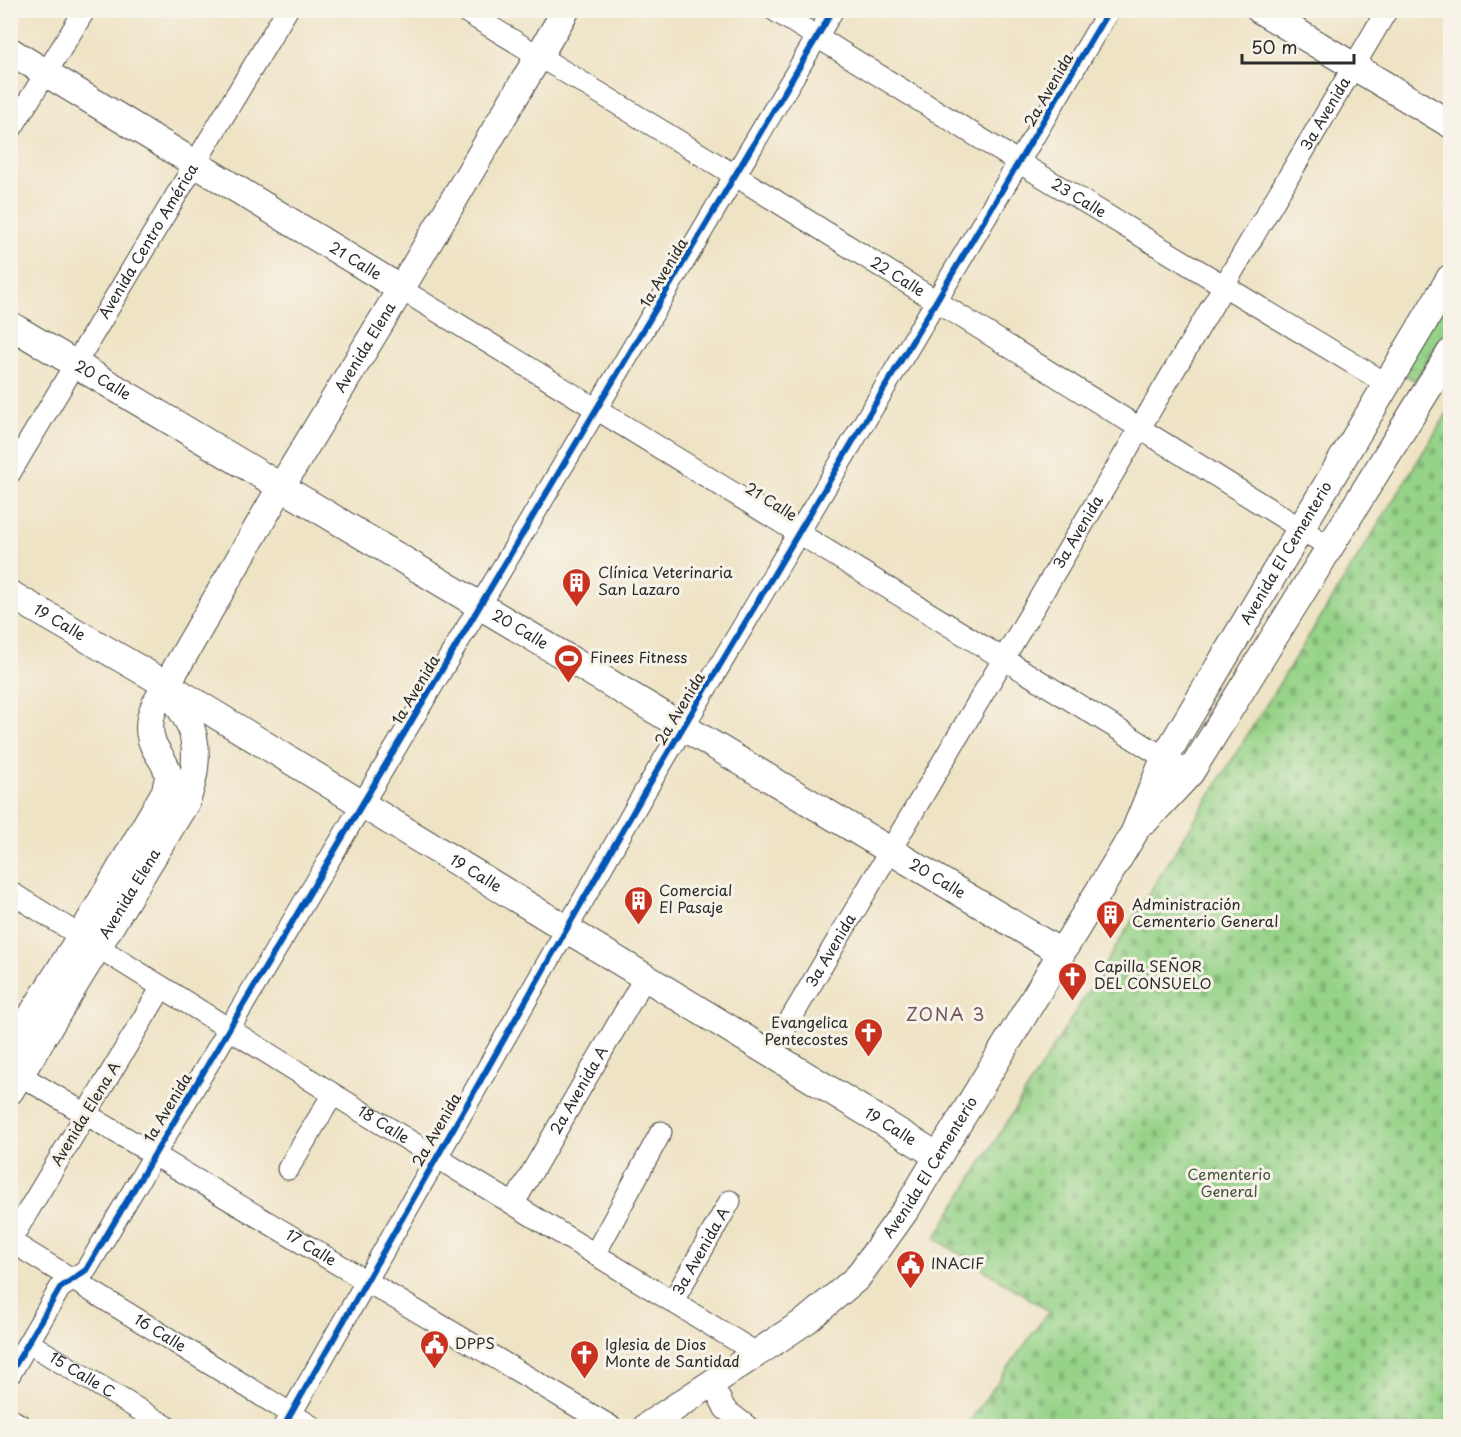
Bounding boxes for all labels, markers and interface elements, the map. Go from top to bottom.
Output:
scale bar [1242,27,1354,65]
text: 50 m [1251,33,1298,60]
street label: 2a Avenida [1017,47,1078,131]
street label: 3a Avenida [1294,72,1355,154]
street label: Avenida Centro América [92,158,203,323]
street label: 23 Calle [1047,171,1111,222]
street label: 1a Avenida [633,232,693,312]
street label: 21 Calle [325,235,386,285]
street label: 22 Calle [867,250,930,301]
street label: Avenida Elena [328,297,401,396]
street label: 20 Calle [71,353,136,405]
street label: 21 Calle [741,476,802,526]
street label: Avenida El Cementerio [1233,476,1337,628]
street label: 3a Avenida [1046,490,1108,573]
place label: Clínica Veterinaria San Lazaro [598,560,733,600]
building icon: Clínica Veterinaria San Lazaro [561,566,593,608]
street label: 19 Calle [30,597,90,645]
street label: 20 Calle [488,603,553,654]
sports icon: Finees Fitness [553,642,585,684]
place label: Finees Fitness [590,645,687,668]
street label: 1a Avenida [385,649,445,729]
street label: 2a Avenida [648,667,710,749]
street label: Avenida Elena [93,843,166,942]
street label: 19 Calle [446,848,507,897]
street label: 20 Calle [906,852,970,903]
place label: Comercial El Pasaje [659,878,732,918]
building icon: Comercial El Pasaje [622,884,654,926]
place label: Administración Cementerio General [1132,892,1278,932]
building icon: Administración Cementerio General [1095,898,1127,940]
street label: 3a Avenida [799,908,861,991]
place label: Capilla SEÑOR DEL CONSUELO [1094,954,1212,994]
church icon: Capilla SEÑOR DEL CONSUELO [1057,960,1089,1002]
district label: ZONA 3 [906,1000,986,1027]
place label: Evangelica Pentecostes [764,1010,849,1050]
church icon: Evangelica Pentecostes [853,1016,885,1058]
street label: 2a Avenida A [543,1041,613,1138]
street label: Avenida Elena A [44,1057,125,1170]
street label: 1a Avenida [137,1067,197,1147]
street label: 2a Avenida [405,1087,466,1171]
street label: Avenida El Cementerio [876,1092,982,1242]
street label: 18 Calle [354,1099,414,1148]
street label: 19 Calle [861,1101,921,1150]
park label: Cementerio General [1187,1162,1271,1202]
street label: 3a Avenida A [666,1202,734,1299]
street label: 17 Calle [282,1223,341,1271]
public building icon: INACIF [894,1248,926,1290]
place label: INACIF [931,1251,984,1274]
street label: 16 Calle [130,1307,191,1357]
public building icon: DPPS [418,1328,450,1370]
place label: DPPS [455,1331,495,1354]
place label: Iglesia de Dios Monte de Santidad [605,1332,740,1372]
church icon: Iglesia de Dios Monte de Santidad [568,1338,600,1380]
street label: 15 Calle C [46,1345,120,1403]

